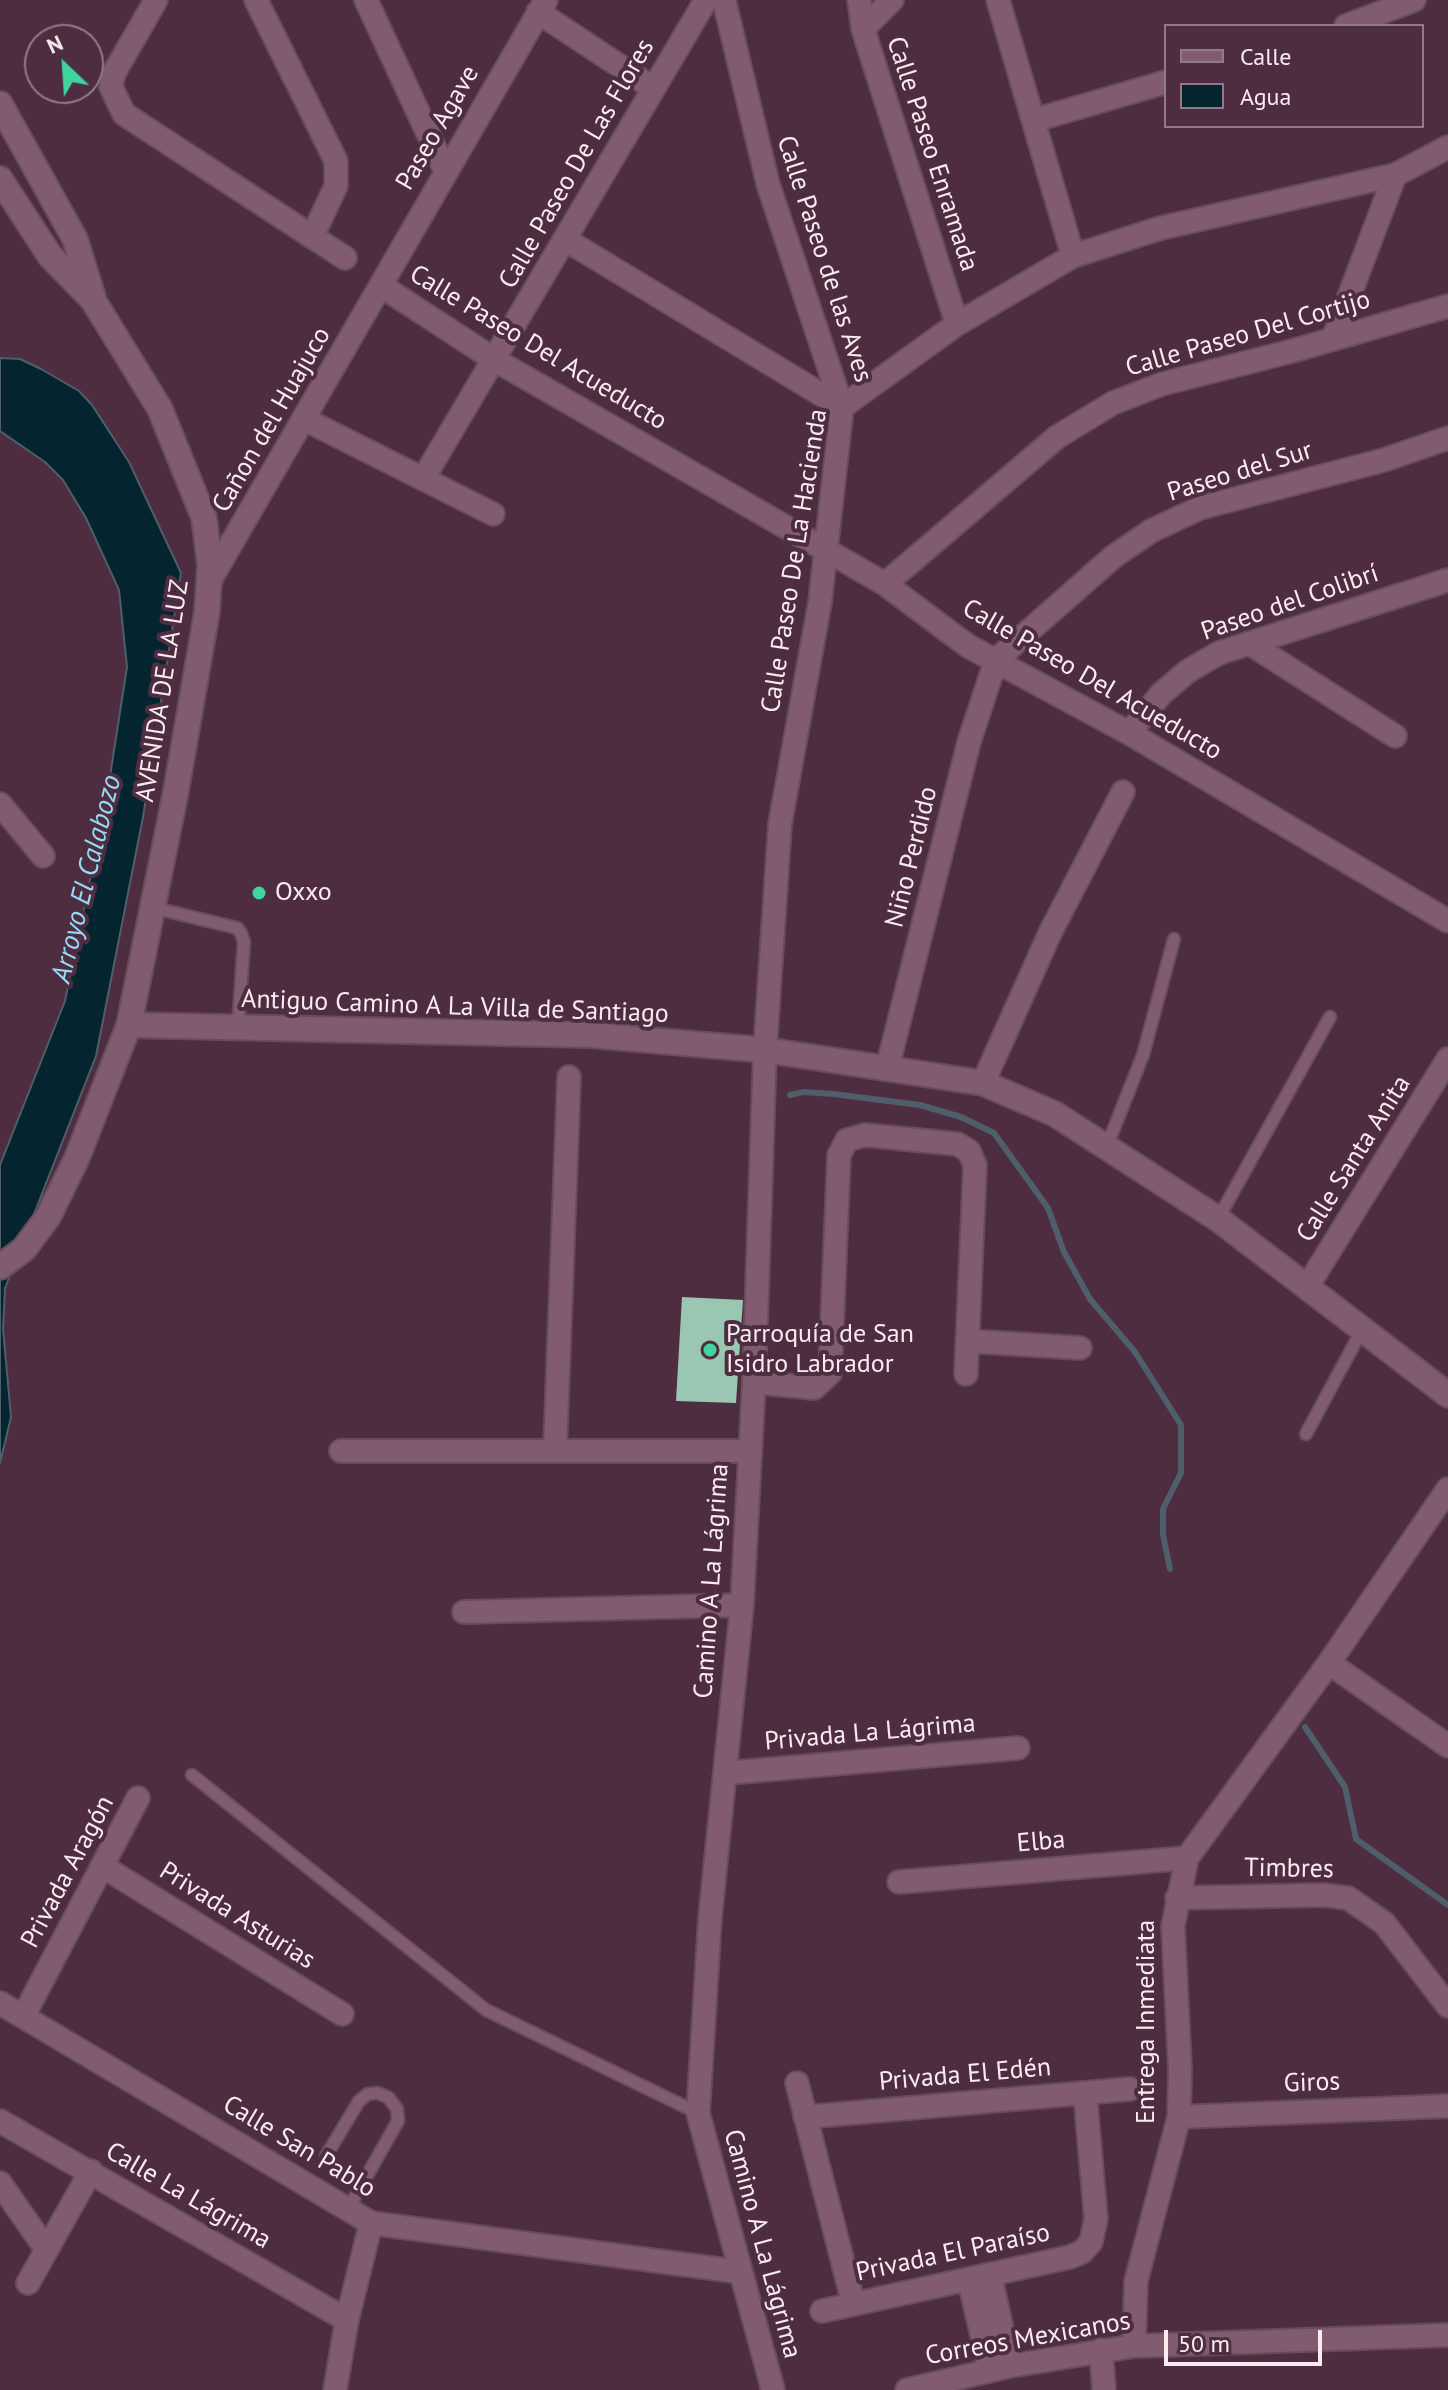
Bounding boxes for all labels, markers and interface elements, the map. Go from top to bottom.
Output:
north arrow [24,24,104,104]
legend [1164,24,1424,128]
text: N [42,28,67,60]
street label: Calle Paseo Enramada [879,33,985,275]
street label: Calle Paseo De Las Flores [493,34,661,294]
text: Calle [1240,41,1291,72]
street label: Paseo Agave [390,60,486,196]
text: Agua [1240,81,1291,112]
street label: Calle Paseo de las Aves [769,132,879,386]
street label: Calle Paseo Del Acueducto [404,259,672,437]
street label: Calle Paseo Del Cortijo [1122,284,1374,384]
street label: Cañon del Huajuco [206,322,338,518]
street label: Calle Paseo De La Hacienda [756,407,834,715]
street label: Paseo del Sur [1164,435,1316,509]
street label: Paseo del Colibrí [1197,558,1383,648]
street label: AVENIDA DE LA LUZ [130,578,196,804]
street label: Calle Paseo Del Acueducto [957,593,1227,767]
water label: Arroyo El Calabozo [45,772,129,986]
street label: Niño Perdido [879,783,945,931]
place label: Oxxo [275,877,332,909]
marker: Oxxo [250,884,268,902]
street label: Antiguo Camino A La Villa de Santiago [241,984,669,1030]
street label: Calle Santa Anita [1290,1070,1418,1248]
place label: Parroquía de San Isidro Labrador [726,1319,914,1380]
marker: Parroquía de San Isidro Labrador [701,1341,719,1359]
street label: Camino A La Lágrima [688,1462,736,1700]
street label: Privada La Lágrima [763,1708,977,1758]
street label: Privada Aragón [15,1791,121,1953]
street label: Elba [1016,1824,1066,1860]
street label: Timbres [1244,1853,1334,1885]
street label: Privada Asturias [154,1856,320,1976]
street label: Entrega Inmediata [1131,1920,1163,2124]
street label: Privada El Edén [878,2052,1052,2098]
street label: Giros [1283,2066,1341,2100]
street label: Calle San Pablo [217,2089,381,2205]
street label: Camino A La Lágrima [716,2126,808,2362]
street label: Calle La Lágrima [100,2136,276,2256]
street label: Privada El Paraíso [853,2217,1053,2289]
street label: Correos Mexicanos [923,2306,1133,2372]
scale bar [1168,2314,1326,2364]
text: 50 m [1178,2328,1230,2359]

